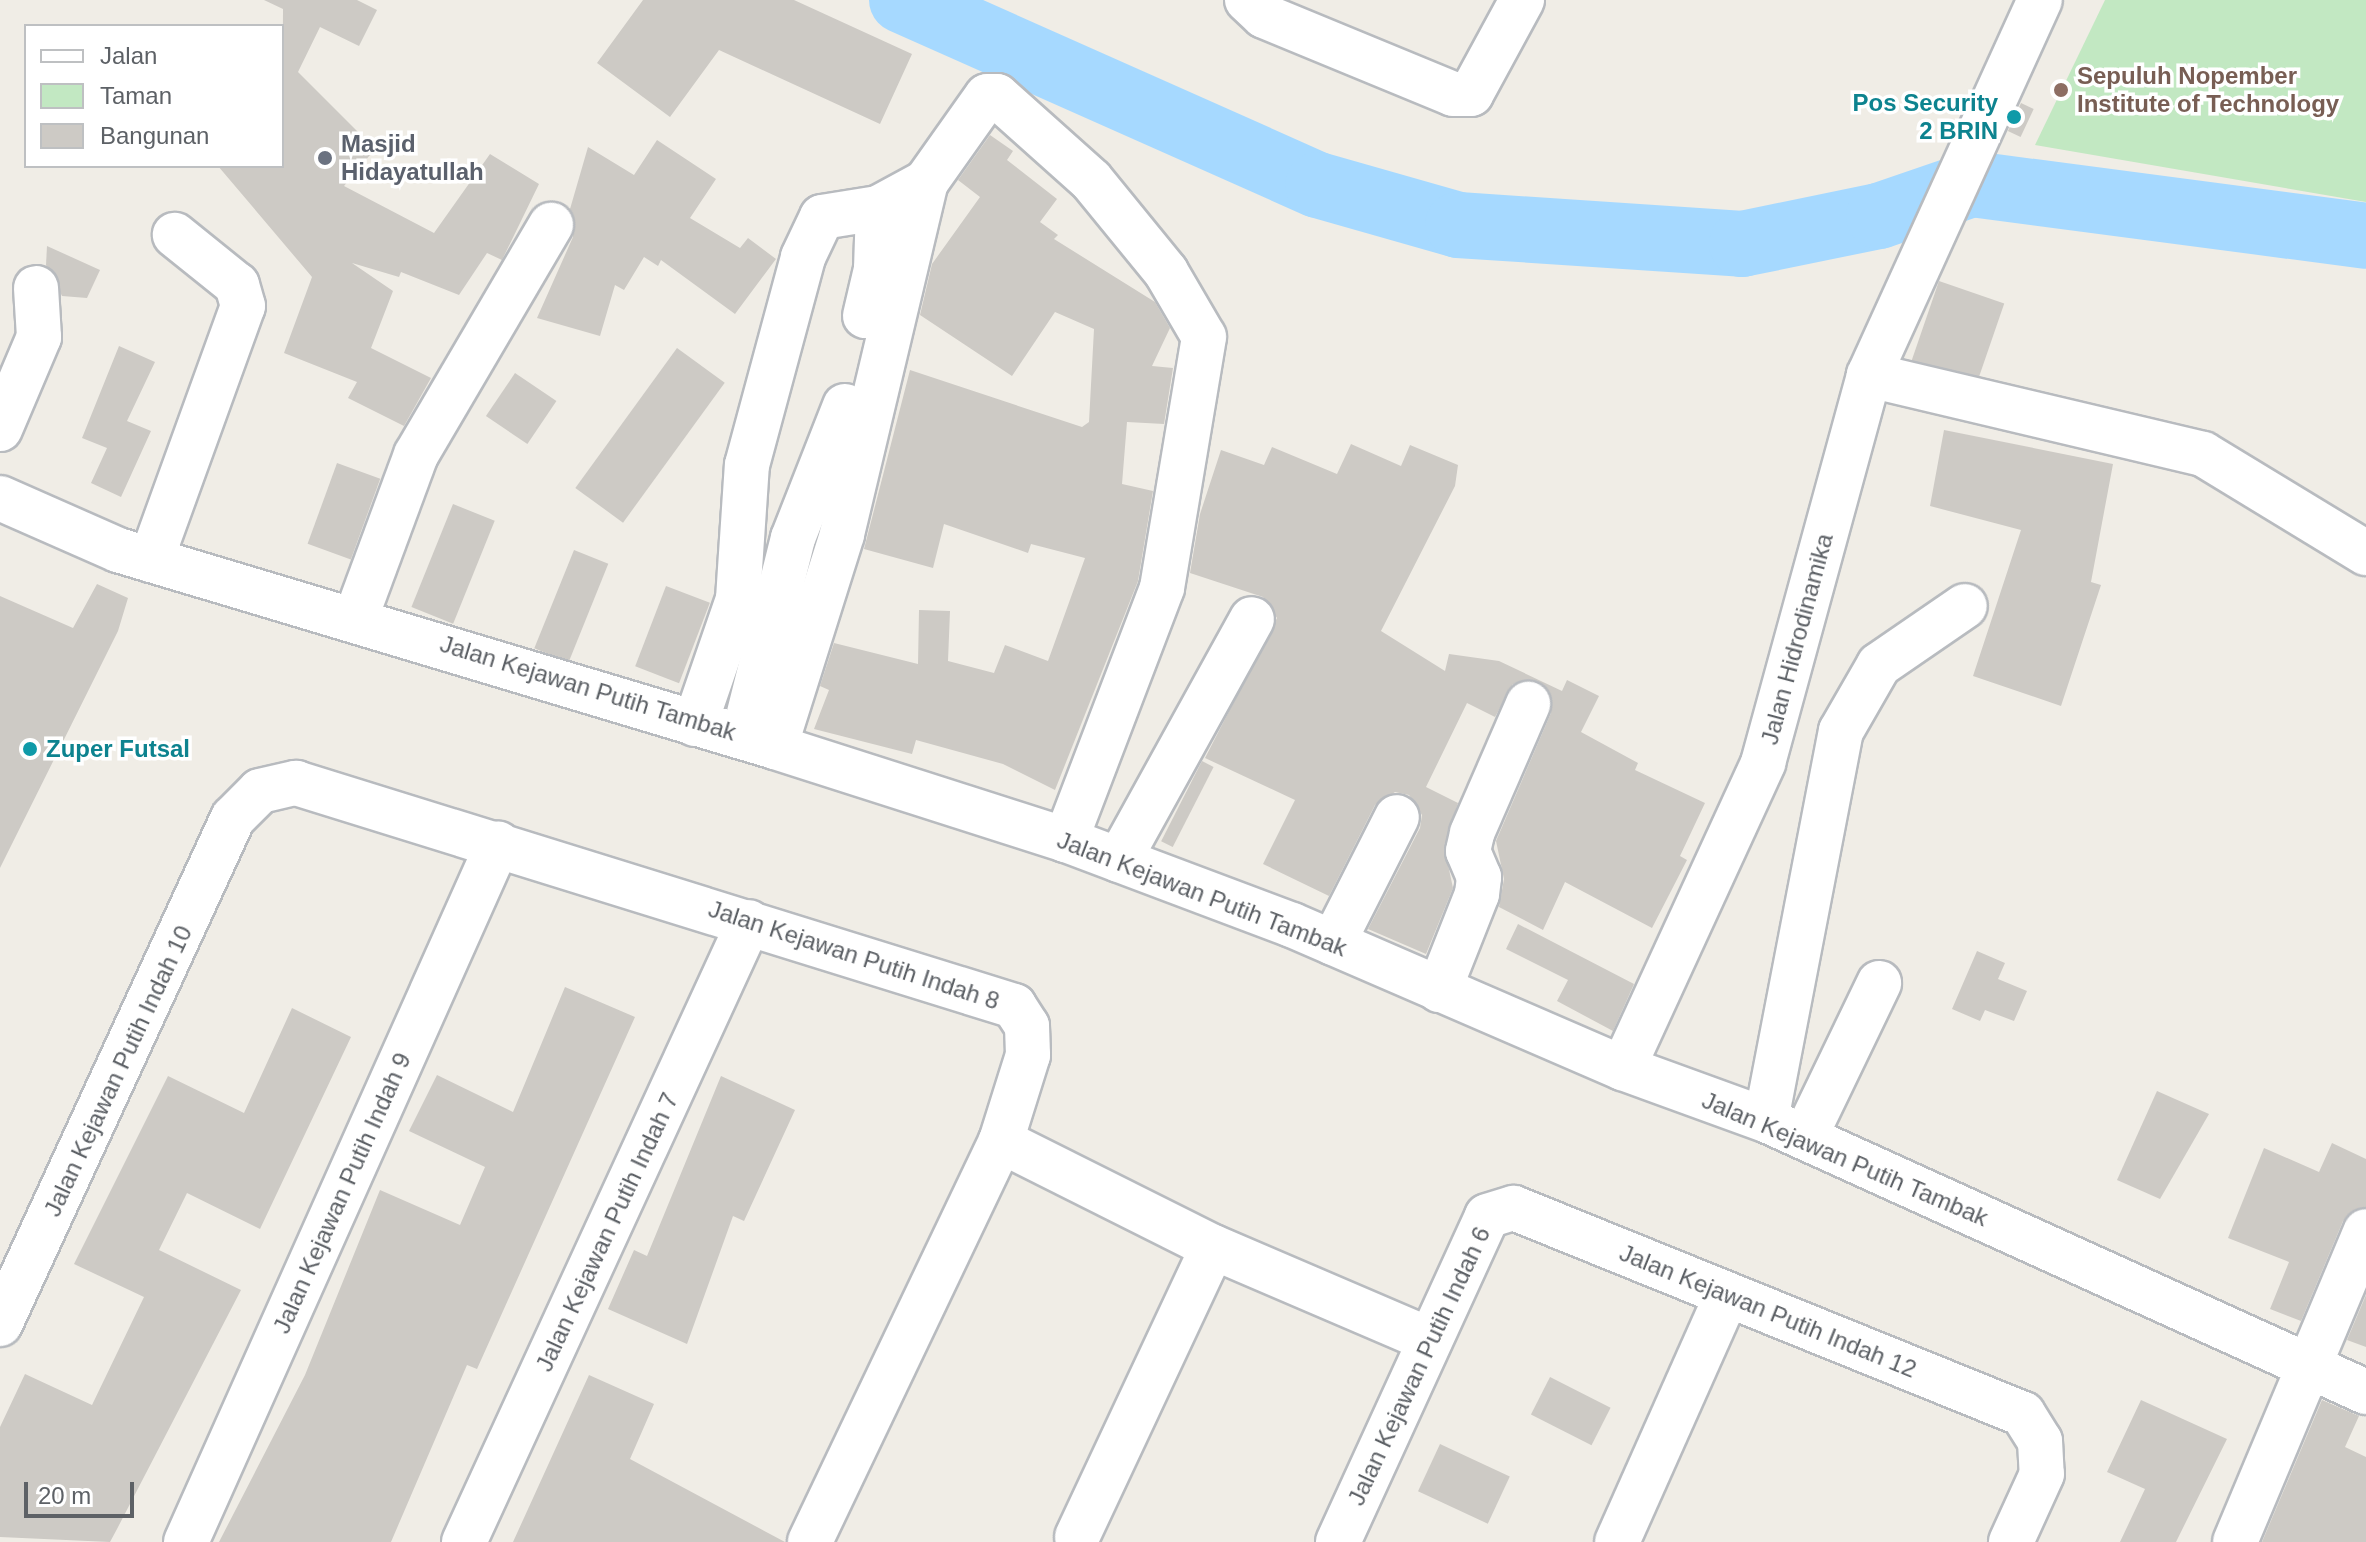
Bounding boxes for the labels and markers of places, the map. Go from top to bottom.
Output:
place label: Sepuluh Nopember Institute of Technology [2077,62,2339,118]
marker: Sepuluh Nopember Institute of Technology [2052,81,2070,99]
place label: Pos Security 2 BRIN [1853,89,1998,145]
marker: Pos Security 2 BRIN [2005,108,2023,126]
place label: Masjid Hidayatullah [341,130,484,186]
marker: Masjid Hidayatullah [316,149,334,167]
place label: Zuper Futsal [46,735,190,763]
marker: Zuper Futsal [21,740,39,758]

